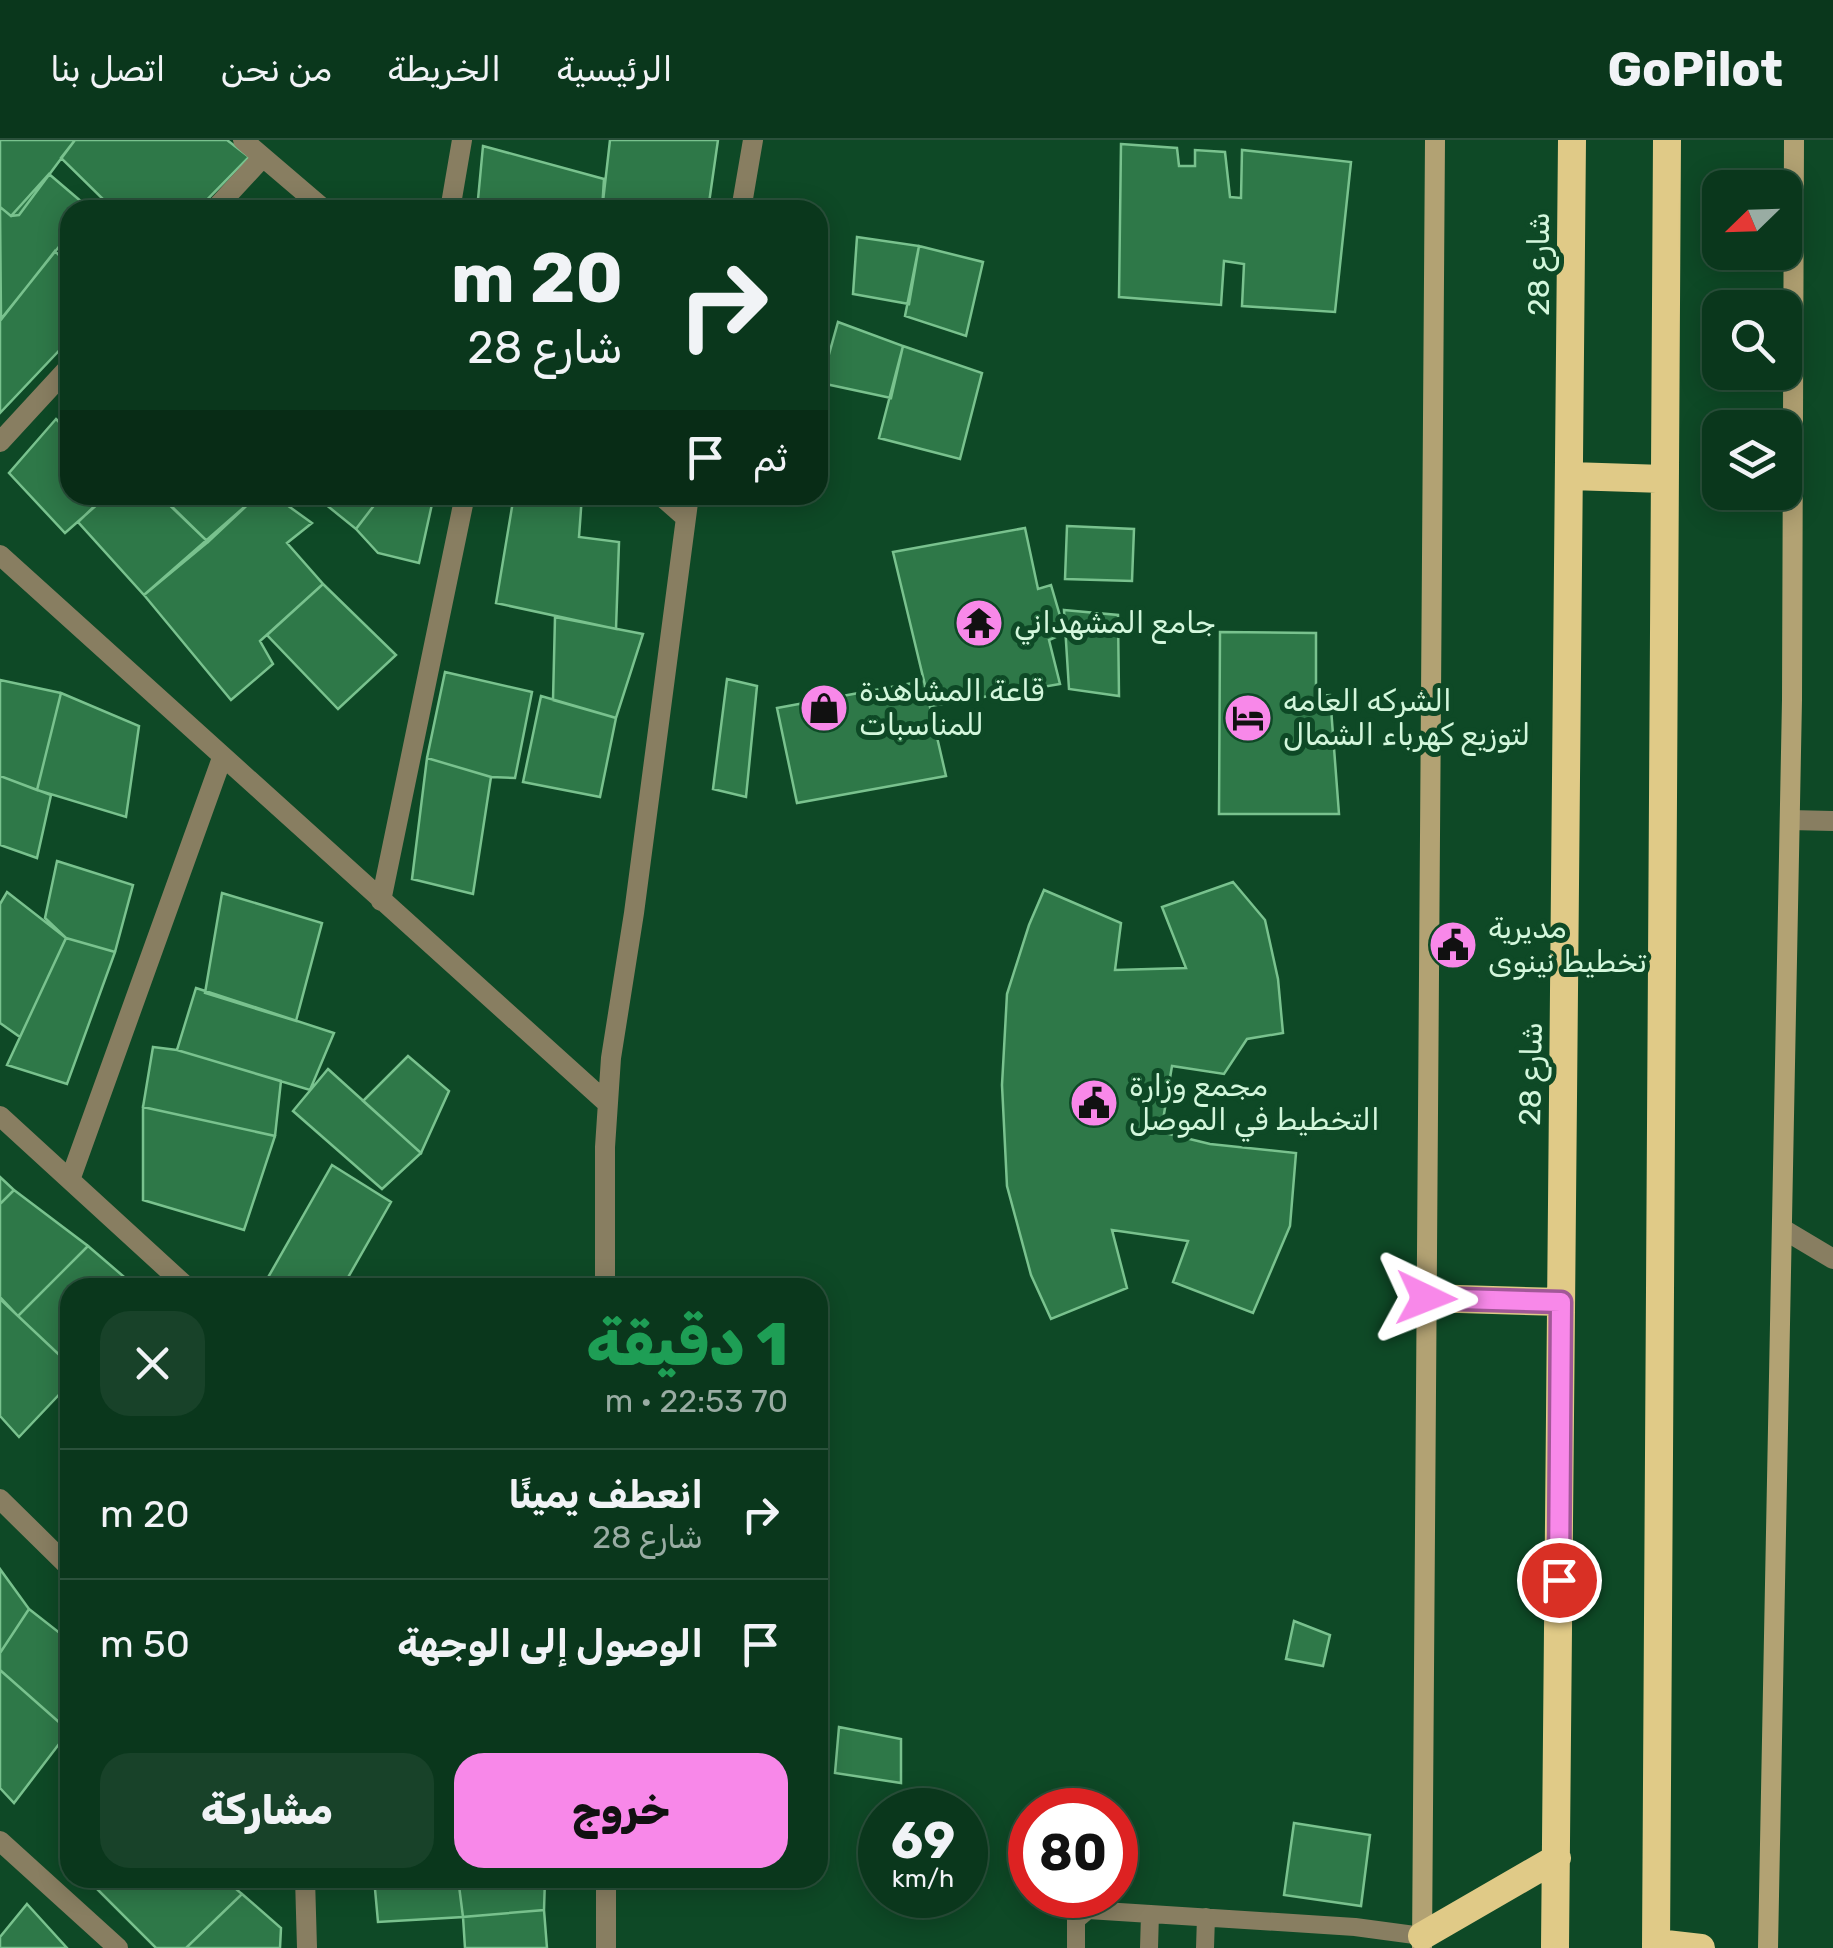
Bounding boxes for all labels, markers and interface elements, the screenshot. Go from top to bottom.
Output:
text: GoPilot [1608,41,1783,98]
text: اتصل بنا [50,48,166,90]
text: من نحن [221,48,332,90]
text: الخريطة [387,48,501,90]
text: الرئيسية [556,48,673,90]
north arrow [1702,170,1802,270]
map controls [1702,170,1802,510]
street label: شارع 28 [1521,212,1559,316]
text: 20 m [451,237,623,320]
icon: right [658,240,788,370]
button: search [1702,290,1802,390]
text: شارع 28 [467,321,623,374]
button: layers [1702,410,1802,510]
icon: arrive [678,430,733,485]
text: ثم [753,435,788,481]
temple icon: جامع المشهداني [953,597,1005,649]
place label: جامع المشهداني [1014,605,1216,645]
place label: قاعة المشاهدة للمناسبات [859,673,1044,743]
shop icon: قاعة المشاهدة للمناسبات [798,682,850,734]
place label: الشركه العامه لتوزيع كهرباء الشمال [1283,683,1530,756]
hotel icon: الشركه العامه لتوزيع كهرباء الشمال [1222,692,1274,744]
place label: مديرية تخطيط نينوى [1488,910,1647,980]
public building icon: مديرية تخطيط نينوى [1427,919,1479,971]
street label: شارع 28 [1512,1022,1552,1126]
place label: مجمع وزارة التخطيط في الموصل [1129,1068,1380,1142]
public building icon: مجمع وزارة التخطيط في الموصل [1068,1077,1120,1129]
position arrow [1374,1246,1478,1350]
text: 1 دقيقة [586,1309,788,1380]
button: close [100,1311,205,1416]
text: 70 m · 22:53 [605,1382,788,1420]
text: انعطف يمينًا [508,1472,703,1518]
icon: right [733,1487,788,1542]
text: 20 m [100,1491,190,1537]
text: شارع 28 [592,1518,703,1556]
pin [1517,1538,1602,1623]
icon: arrive [1532,1553,1587,1608]
icon: arrive [733,1617,788,1672]
text: 50 m [100,1621,190,1667]
text: الوصول إلى الوجهة [397,1621,703,1667]
button: مشاركة [100,1753,434,1868]
button: خروج [454,1753,788,1868]
speed limit sign: 80 [1008,1788,1138,1918]
text: 69 [891,1811,955,1871]
text: km/h [892,1864,954,1893]

